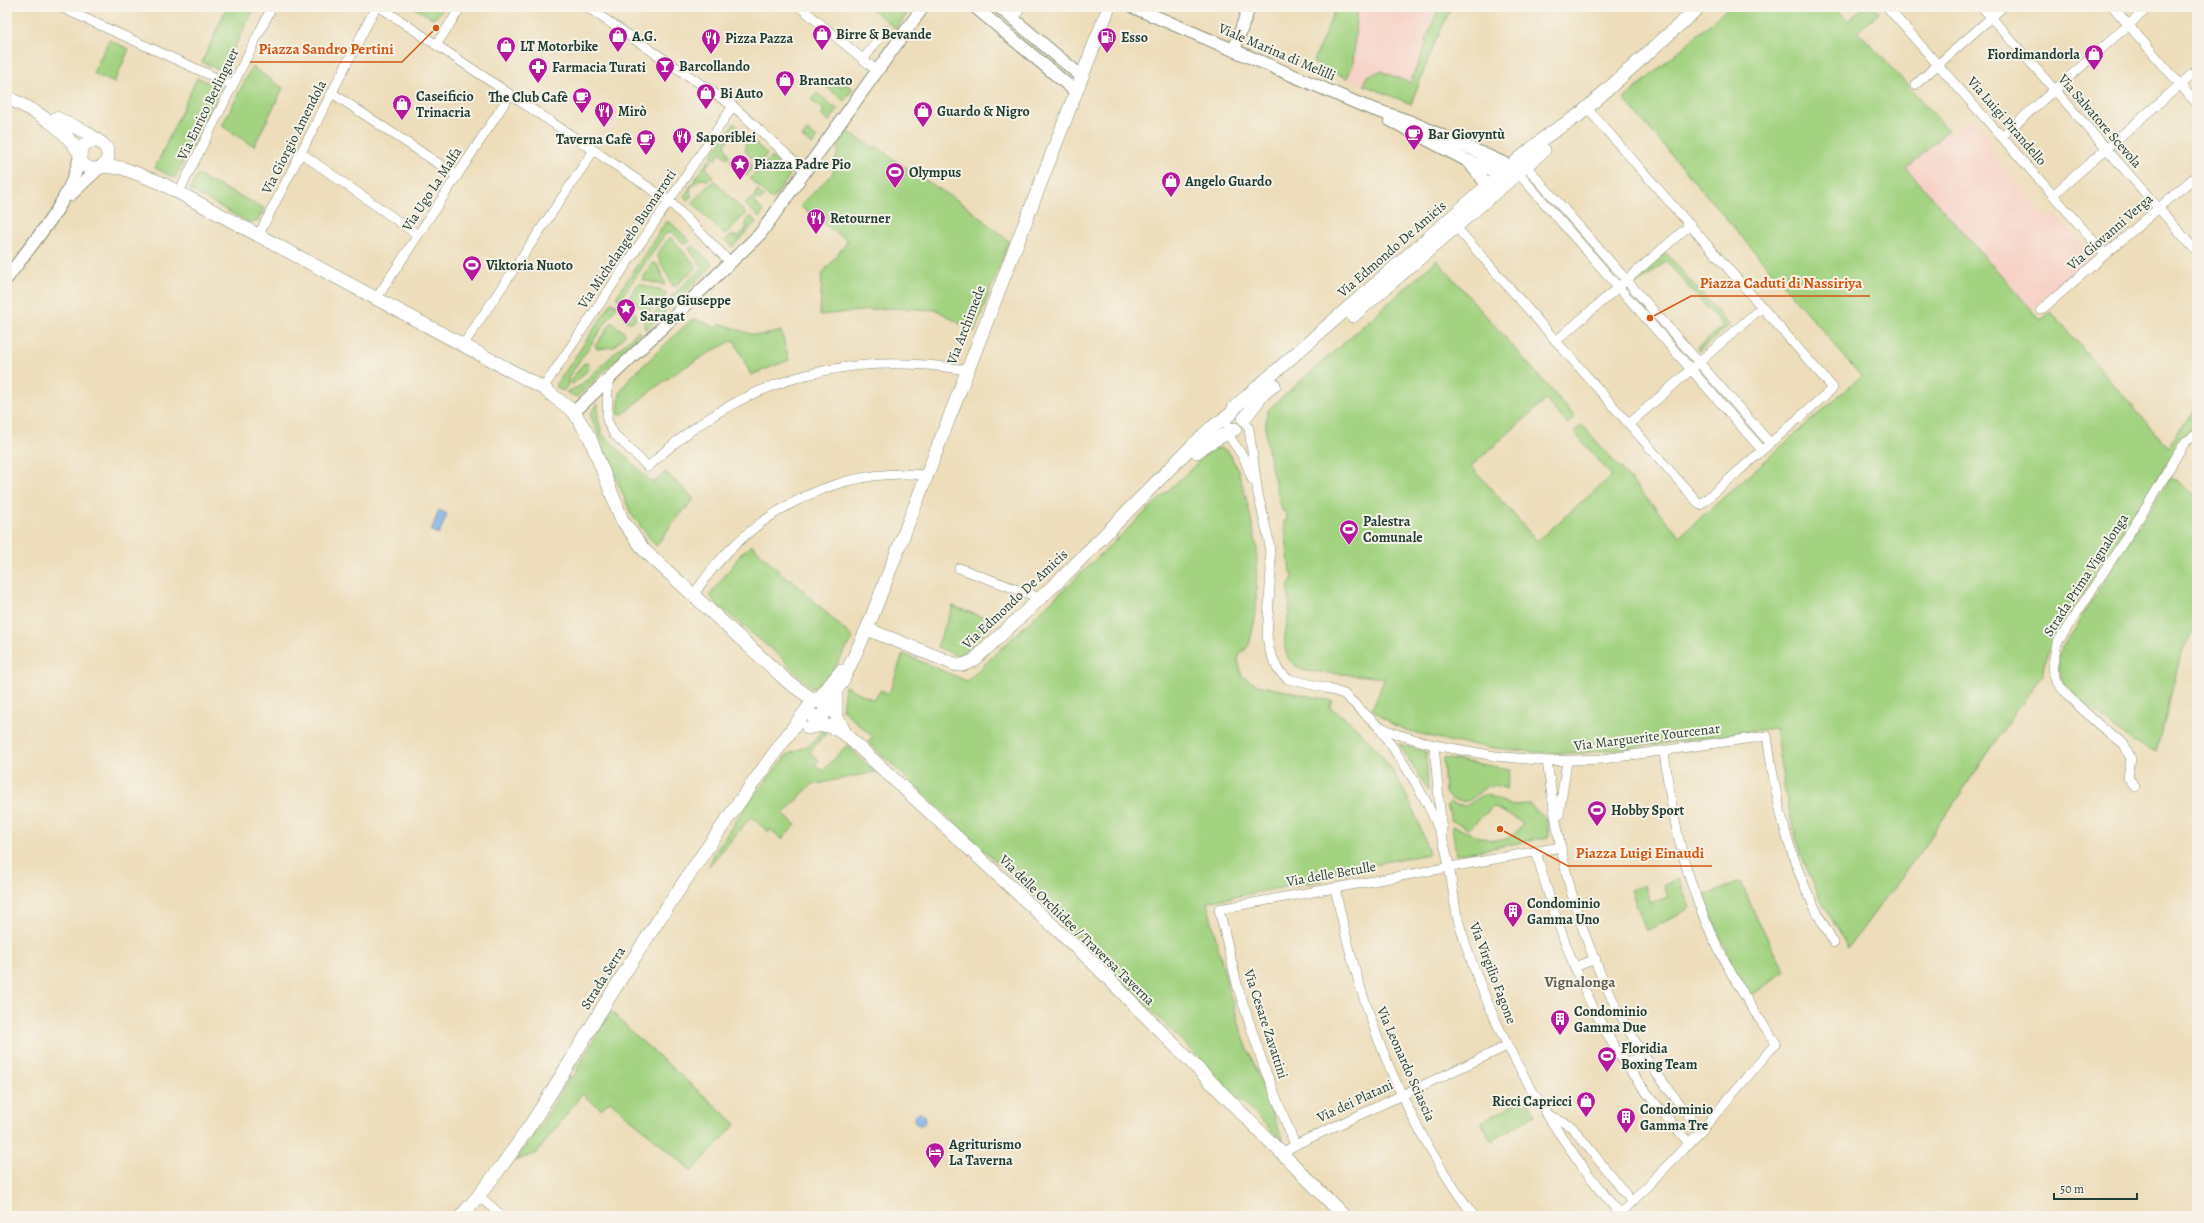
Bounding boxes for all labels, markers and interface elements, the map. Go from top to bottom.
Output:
street label: Viale Marina di Melilli [1215,18,1339,85]
shop icon: Birre & Bevande [811,23,833,51]
shop icon: A.G. [607,25,629,53]
place label: Birre & Bevande [836,25,932,44]
fuel station icon: Esso [1096,26,1118,54]
place label: A.G. [631,27,657,46]
restaurant icon: Pizza Pazza [700,27,722,55]
place label: Esso [1121,28,1148,47]
place label: Pizza Pazza [725,29,794,48]
callout: Piazza Sandro Pertini [250,35,402,62]
shop icon: LT Motorbike [495,35,517,63]
place label: LT Motorbike [520,37,599,56]
text: Piazza Sandro Pertini [258,39,394,59]
shop icon: Fiordimandorla [2083,43,2105,71]
street label: Via Enrico Berlinguer [172,44,244,164]
place label: Fiordimandorla [1987,45,2080,64]
bar icon: Barcollando [654,55,676,83]
pharmacy icon: Farmacia Turati [527,56,549,84]
place label: Barcollando [679,57,750,76]
place label: Farmacia Turati [552,58,646,77]
shop icon: Brancato [774,69,796,97]
street label: Via Salvatore Scevola [2053,69,2146,172]
place label: Brancato [799,71,852,90]
street label: Via Luigi Pirandello [1962,72,2051,170]
street label: Via Giorgio Amendola [257,76,331,198]
shop icon: Bi Auto [695,82,717,110]
place label: Bi Auto [720,84,763,103]
cafe icon: The Club Cafè [571,86,593,114]
place label: Caseificio Trinacria [416,87,474,122]
place label: The Club Cafè [489,88,569,107]
shop icon: Caseificio Trinacria [391,93,413,121]
restaurant icon: Mirò [593,100,615,128]
shop icon: Guardo & Nigro [912,100,934,128]
place label: Mirò [618,102,646,121]
place label: Guardo & Nigro [937,102,1030,121]
cafe icon: Bar Giovyntù [1403,123,1425,151]
place label: Bar Giovyntù [1428,125,1505,144]
restaurant icon: Saporiblei [671,126,693,154]
cafe icon: Taverna Cafè [635,128,657,156]
place label: Saporiblei [696,128,756,147]
place label: Taverna Cafè [556,130,633,149]
street label: Via Ugo La Malfa [397,143,467,236]
place icon: Piazza Padre Pio [729,153,751,181]
place label: Piazza Padre Pio [754,155,851,174]
sports icon: Olympus [884,161,906,189]
place label: Olympus [909,163,962,182]
street label: Via Michelangelo Buonarroti [573,166,681,313]
shop icon: Angelo Guardo [1160,170,1182,198]
place label: Angelo Guardo [1184,172,1272,191]
street label: Via Giovanni Verga [2062,189,2157,275]
street label: Via Edmondo De Amicis [1333,197,1450,302]
restaurant icon: Retourner [805,207,827,235]
place label: Retourner [830,209,891,228]
sports icon: Viktoria Nuoto [461,254,483,282]
place label: Viktoria Nuoto [485,256,573,275]
callout: Piazza Caduti di Nassiriya [1691,269,1870,296]
text: Piazza Caduti di Nassiriya [1700,273,1863,293]
street label: Via Archimede [942,283,990,368]
place label: Largo Giuseppe Saragat [640,291,731,326]
place icon: Largo Giuseppe Saragat [615,297,637,325]
street label: Strada Prima Vignalonga [2039,509,2133,640]
place label: Palestra Comunale [1363,512,1423,547]
sports icon: Palestra Comunale [1338,518,1360,546]
street label: Via Edmondo De Amicis [957,545,1072,654]
street label: Via Marguerite Yourcenar [1572,719,1722,756]
sports icon: Hobby Sport [1586,799,1608,827]
place label: Hobby Sport [1611,801,1685,820]
callout: Piazza Luigi Einaudi [1568,839,1712,866]
text: Piazza Luigi Einaudi [1576,843,1705,863]
street label: Via delle Orchidee / Traversa Taverna [994,850,1159,1010]
street label: Via delle Betulle [1284,857,1377,891]
place label: Condominio Gamma Uno [1527,894,1600,929]
building icon: Condominio Gamma Uno [1502,900,1524,928]
street label: Via Virgilio Fagone [1464,918,1521,1027]
street label: Strada Serra [576,942,630,1013]
street label: Via Cesare Zavattini [1239,966,1293,1081]
district label: Vignalonga [1543,972,1616,992]
place label: Condominio Gamma Due [1574,1002,1647,1037]
street label: Via Leonardo Sciascia [1372,1003,1440,1125]
building icon: Condominio Gamma Due [1549,1008,1571,1036]
place label: Floridia Boxing Team [1621,1039,1698,1074]
sports icon: Floridia Boxing Team [1596,1045,1618,1073]
street label: Via dei Platani [1313,1075,1396,1127]
shop icon: Ricci Capricci [1575,1090,1597,1118]
place label: Ricci Capricci [1492,1092,1572,1111]
place label: Condominio Gamma Tre [1640,1100,1713,1135]
building icon: Condominio Gamma Tre [1615,1106,1637,1134]
place label: Agriturismo La Taverna [948,1135,1022,1170]
hotel icon: Agriturismo La Taverna [924,1141,946,1169]
scale bar [2054,1175,2137,1201]
text: 50 m [2060,1181,2084,1197]

